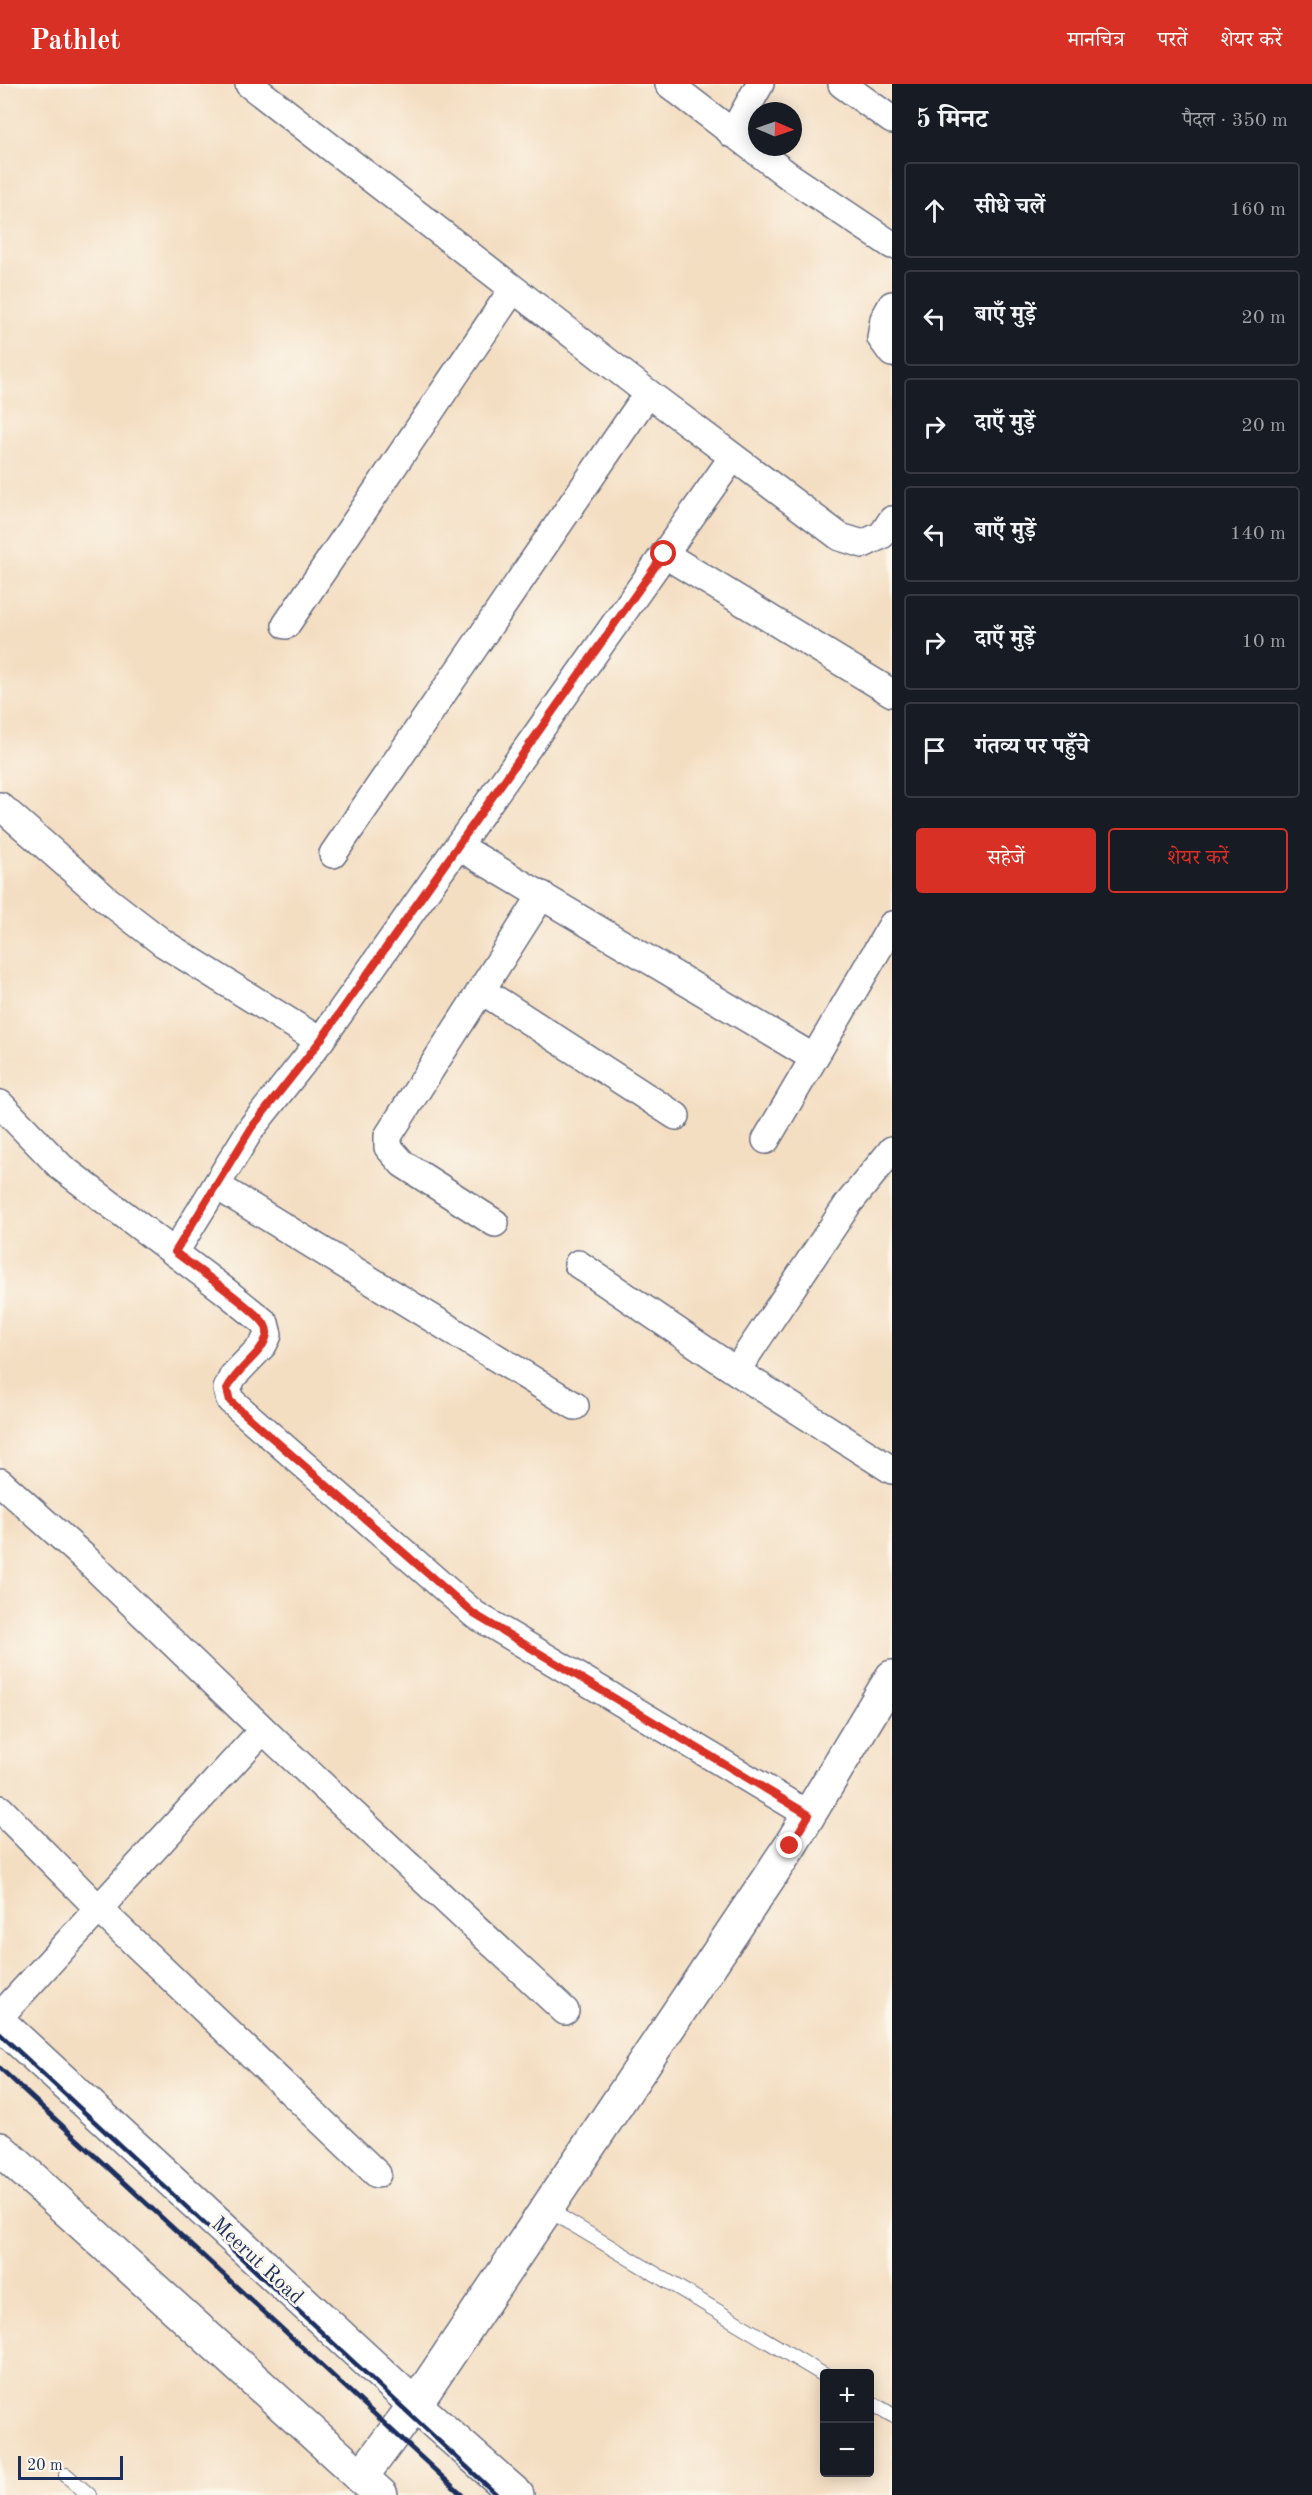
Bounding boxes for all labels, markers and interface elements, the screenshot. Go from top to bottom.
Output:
text: Pathlet [30,28,121,56]
text: मानचित्र [1068,30,1124,51]
text: परतें [1157,30,1187,51]
text: शेयर करें [1220,30,1282,51]
north arrow [748,102,802,156]
text: 5 मिनट [916,107,988,133]
text: पैदल · 350 m [1182,111,1288,131]
icon: ahead [918,194,951,227]
text: सीधे चलें [975,196,1045,218]
text: 160 m [1230,200,1286,220]
icon: left [918,302,951,335]
text: बाएँ मुड़ें [975,304,1036,326]
text: 20 m [1241,308,1286,328]
icon: right [918,410,951,443]
text: दाएँ मुड़ें [975,412,1035,434]
text: 20 m [1241,416,1286,436]
icon: left [918,518,951,551]
text: बाएँ मुड़ें [975,520,1036,542]
text: 140 m [1230,524,1286,544]
route start [650,540,676,566]
icon: right [918,626,951,659]
text: दाएँ मुड़ें [975,628,1035,650]
text: 10 m [1241,632,1286,652]
icon: arrive [918,734,951,767]
text: गंतव्य पर पहुँचे [975,736,1089,758]
button: सहेजें [916,828,1096,893]
button: शेयर करें [1108,828,1288,893]
route end [776,1832,802,1858]
street label: Meerut Road [207,2214,307,2309]
map controls [820,2369,874,2477]
button: + [820,2369,874,2423]
button: − [820,2423,874,2477]
scale bar [18,2453,123,2480]
text: 20 m [27,2458,63,2474]

